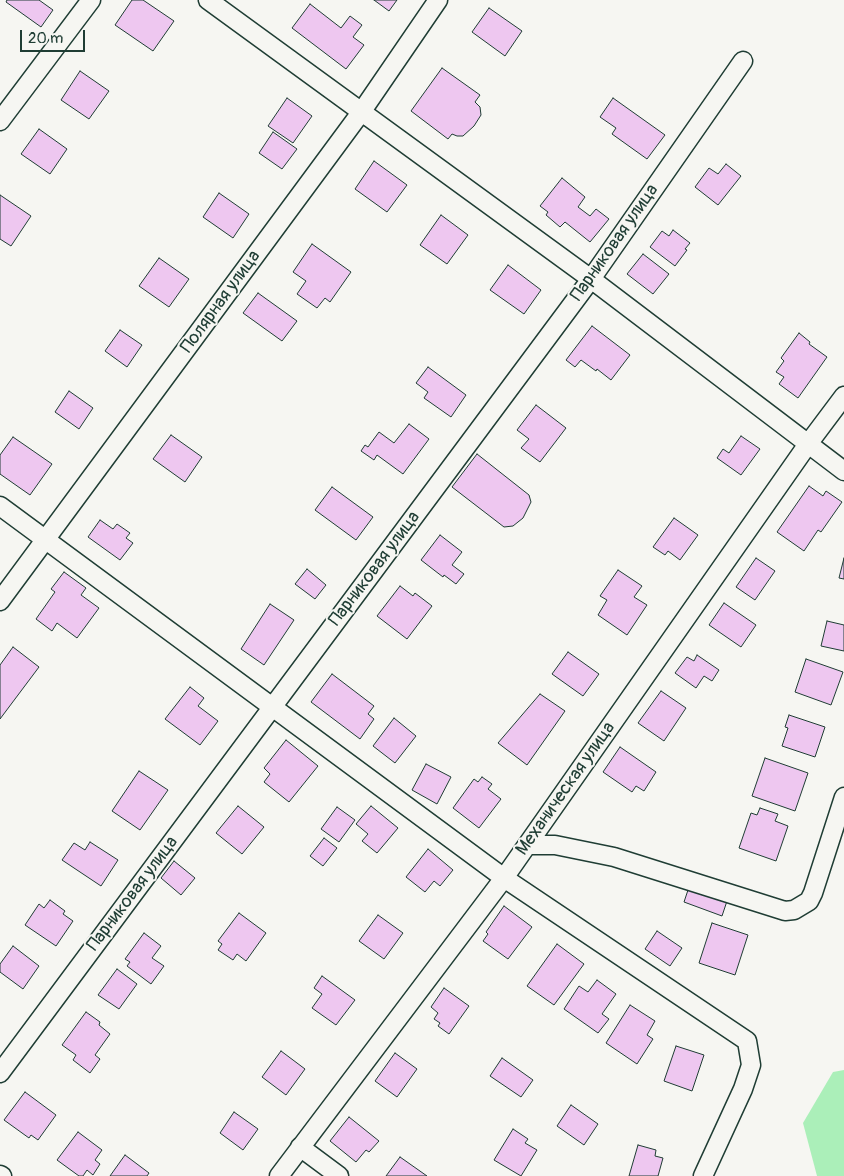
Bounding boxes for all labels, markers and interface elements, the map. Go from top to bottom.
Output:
scale bar [22,20,88,52]
text: 20 m [28,29,63,48]
street label: Парниковая улица [567,180,663,306]
street label: Полярная улица [177,247,265,357]
street label: Парниковая улица [325,507,425,631]
street label: Механическая улица [512,718,620,860]
street label: Парниковая улица [83,832,183,956]

